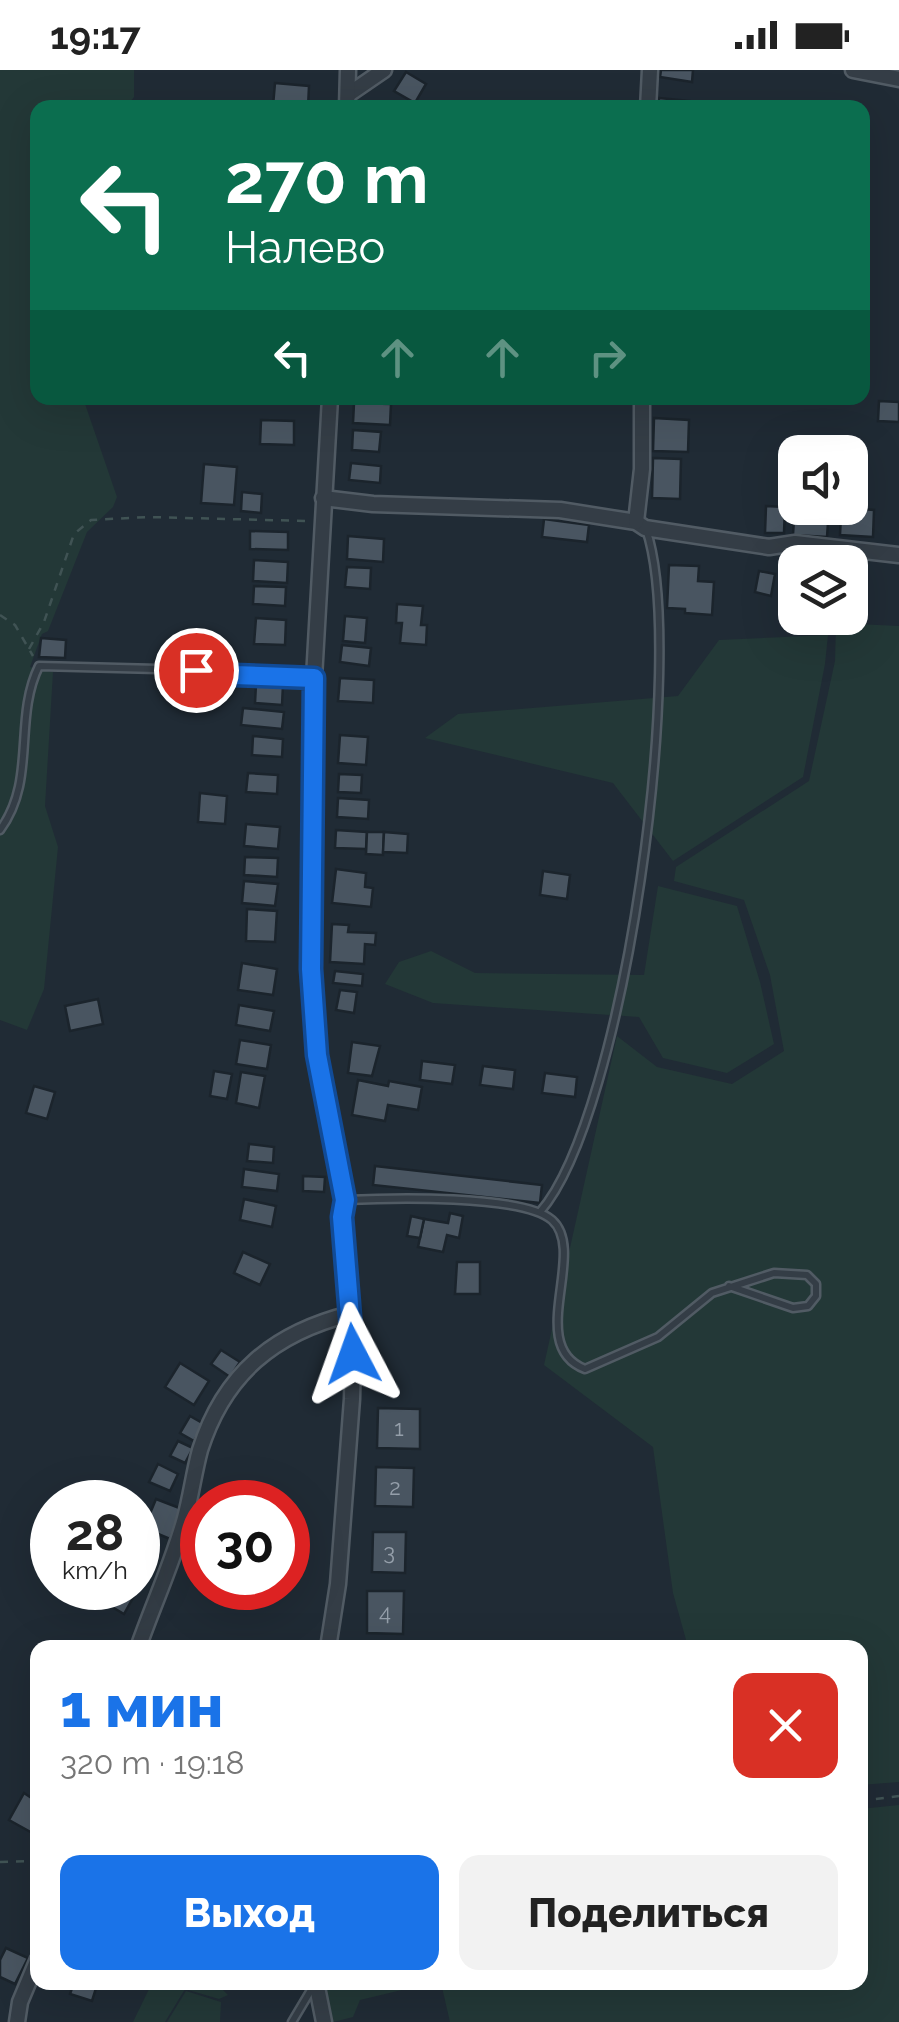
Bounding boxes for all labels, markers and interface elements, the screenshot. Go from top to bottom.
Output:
text: 19:17 [50,13,141,58]
text: 270 m [225,137,429,219]
icon: left [60,140,190,270]
text: Налево [225,221,385,274]
icon: left [265,330,320,385]
icon: ahead [370,330,425,385]
icon: ahead [475,330,530,385]
icon: right [580,330,635,385]
map controls [778,435,868,635]
button: sound [778,435,868,525]
button: layers [778,545,868,635]
pin [154,628,239,713]
icon: arrive [169,643,224,698]
position arrow [301,1302,405,1406]
house number: 1 [394,1415,404,1441]
house number: 2 [389,1474,401,1500]
speed limit sign: 30 [180,1480,310,1610]
text: 28 [66,1503,124,1562]
house number: 3 [383,1539,395,1565]
text: km/h [62,1555,128,1585]
house number: 4 [379,1599,391,1625]
text: 1 мин [60,1671,223,1741]
button: close [733,1673,838,1778]
text: 320 m · 19:18 [60,1744,244,1781]
button: Выход [60,1855,439,1970]
button: Поделиться [459,1855,838,1970]

